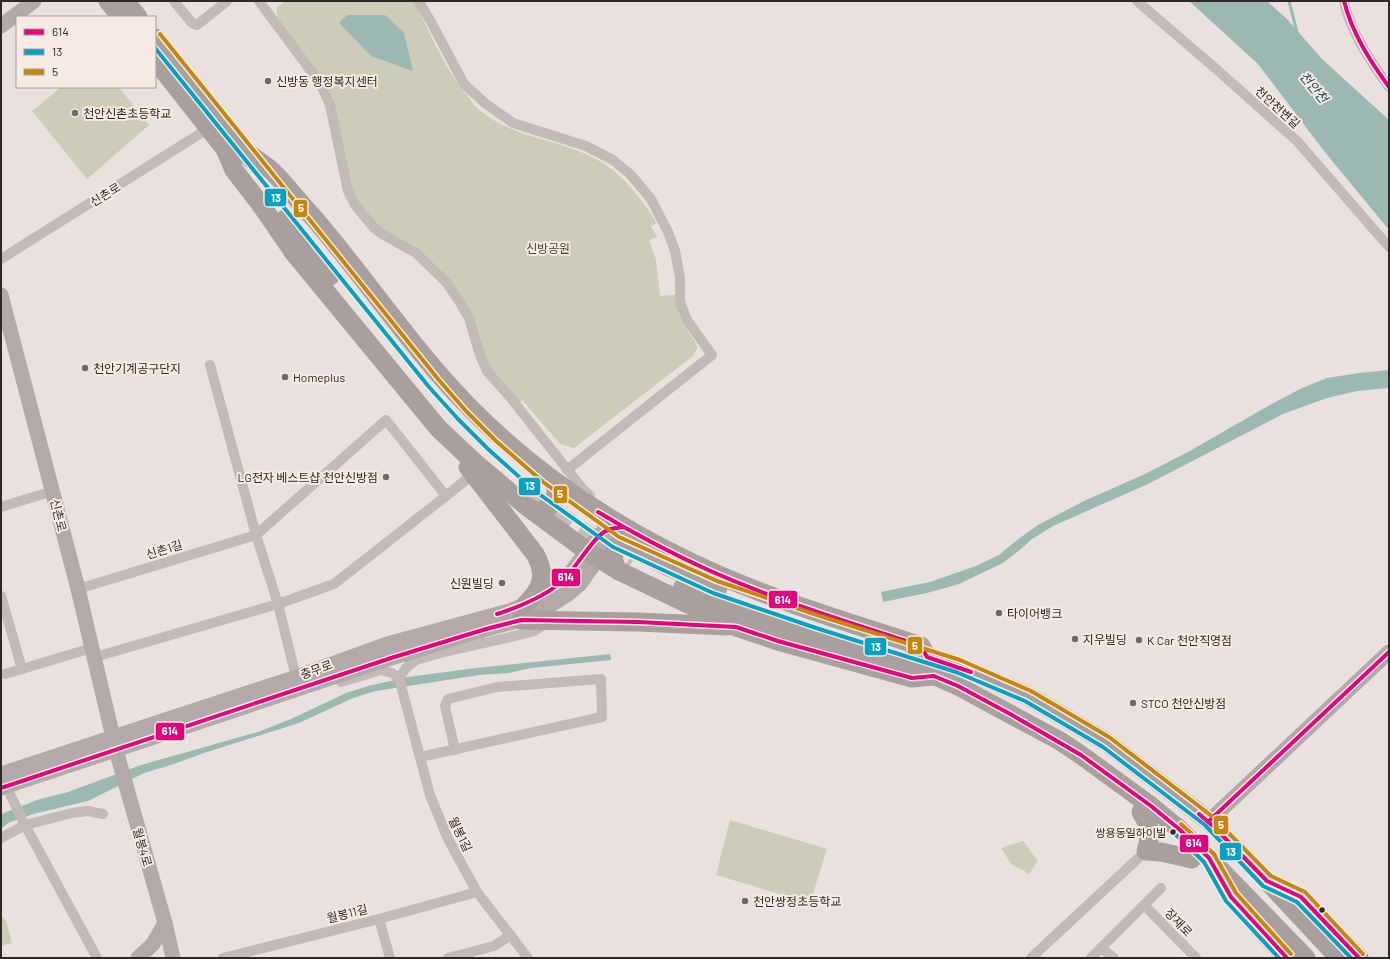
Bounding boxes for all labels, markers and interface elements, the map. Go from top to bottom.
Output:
legend [16,16,156,88]
text: 614 [52,24,69,38]
text: 13 [52,44,62,58]
text: 5 [52,64,58,78]
water label: 천안천 [1296,68,1332,107]
place label: 신방동 행정복지센터 [276,74,378,88]
marker: 신방동 행정복지센터 [263,76,273,86]
street label: 천안천변길 [1253,83,1303,131]
place label: 천안신촌초등학교 [83,106,171,120]
marker: 천안신촌초등학교 [70,108,80,118]
street label: 신촌로 [87,179,123,209]
line badge: 13 [264,188,287,207]
text: 13 [271,191,281,204]
line badge: 5 [293,199,308,218]
text: 5 [298,201,304,214]
park label: 신방공원 [526,241,570,255]
place label: 천안기계공구단지 [93,361,181,375]
marker: 천안기계공구단지 [80,363,90,373]
place label: Homeplus [293,370,345,384]
marker: Homeplus [280,372,290,382]
place label: LG전자 베스트샵 천안신방점 [238,470,378,484]
marker: LG전자 베스트샵 천안신방점 [381,472,391,482]
line badge: 13 [518,477,541,496]
text: 13 [525,479,535,492]
line badge: 5 [553,485,568,504]
text: 5 [557,487,563,500]
street label: 신촌로 [48,497,70,533]
street label: 신촌1길 [144,537,184,561]
line badge: 614 [551,568,581,587]
text: 614 [558,570,575,583]
place label: 신원빌딩 [450,576,494,590]
marker: 신원빌딩 [497,578,507,588]
line badge: 614 [768,590,798,609]
text: 614 [775,593,792,606]
place label: 타이어뱅크 [1007,606,1062,620]
marker: 타이어뱅크 [994,608,1004,618]
place label: 지우빌딩 [1083,632,1127,646]
place label: K Car 천안직영점 [1147,633,1232,647]
marker: 지우빌딩 [1070,634,1080,644]
marker: K Car 천안직영점 [1134,635,1144,645]
line badge: 5 [907,636,923,655]
line badge: 13 [864,637,887,656]
text: 5 [912,639,918,652]
text: 13 [871,640,881,653]
street label: 충무로 [298,657,334,681]
place label: STCO 천안신방점 [1141,696,1226,710]
marker: STCO 천안신방점 [1128,698,1138,708]
line badge: 614 [155,722,185,741]
text: 614 [162,724,179,737]
street label: 월봉1길 [447,814,475,854]
line badge: 5 [1213,815,1229,835]
text: 5 [1218,818,1224,831]
street label: 월봉4로 [131,826,155,868]
place label: 쌍용동일하이빌 [1095,826,1166,839]
marker: 쌍용동일하이빌 [1168,827,1178,837]
line badge: 614 [1179,834,1209,853]
text: 614 [1186,836,1203,849]
line badge: 13 [1219,842,1242,861]
text: 13 [1226,845,1236,858]
place label: 천안쌍정초등학교 [753,894,841,908]
marker: 천안쌍정초등학교 [740,896,750,906]
street label: 월봉11길 [325,901,369,925]
street label: 장재로 [1162,905,1196,939]
unlabelled marker [1317,905,1327,915]

